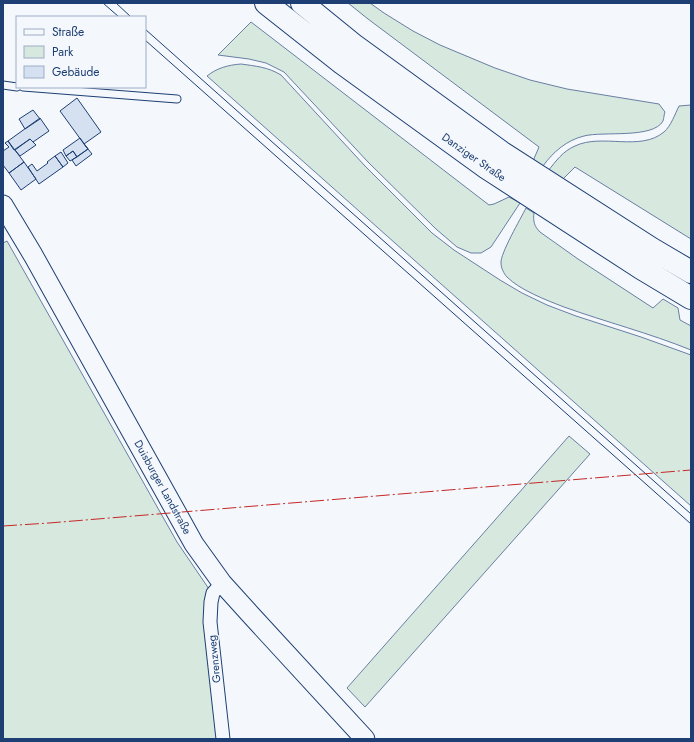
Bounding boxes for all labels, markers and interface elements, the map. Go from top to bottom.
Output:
legend [16,16,146,88]
text: Straße [52,23,84,41]
text: Park [52,43,74,61]
text: Gebäude [52,63,99,81]
street label: Danziger Straße [439,129,510,185]
street label: Duisburger Landstraße [130,437,196,537]
street label: Grenzweg [204,634,224,684]

